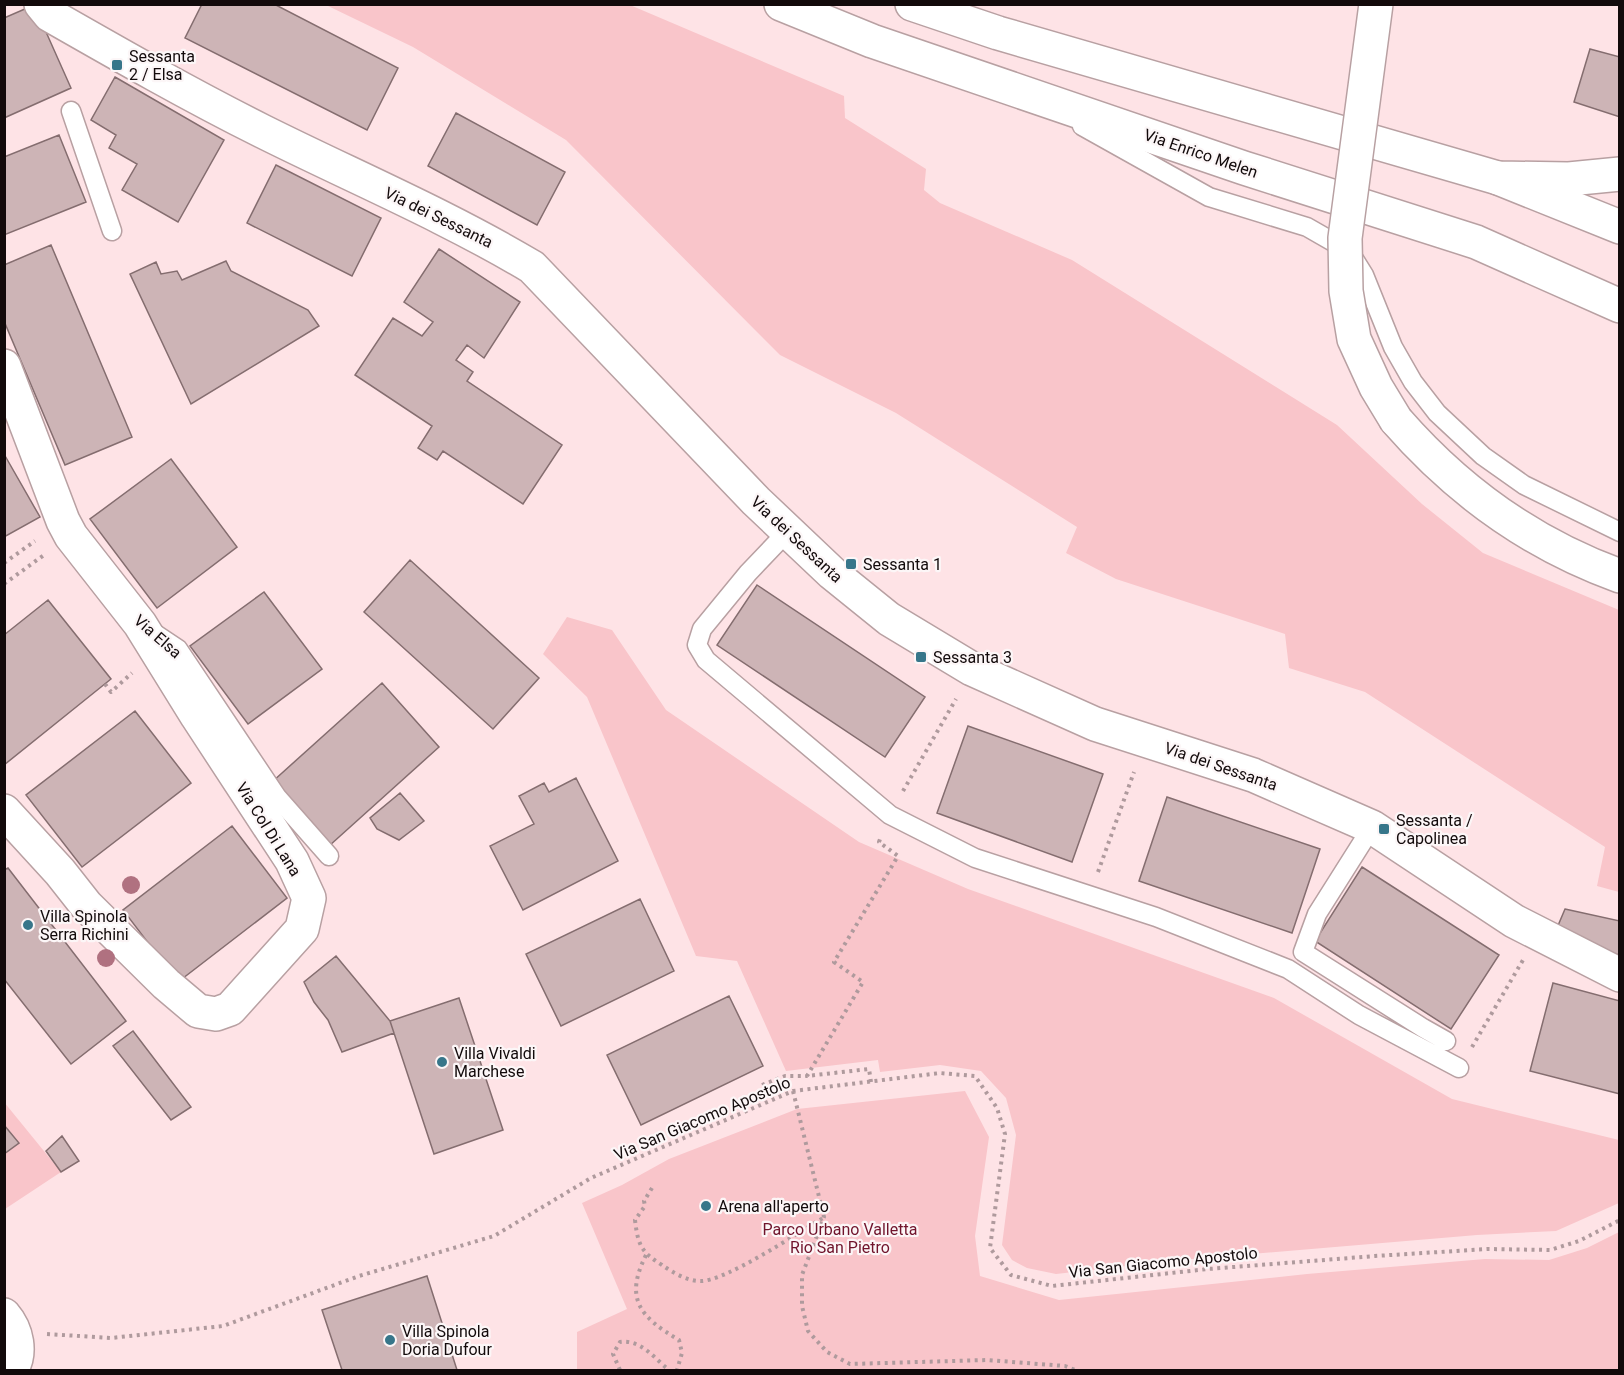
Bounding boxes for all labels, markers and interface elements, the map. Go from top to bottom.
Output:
place label: Sessanta 2 / Elsa [129,47,195,84]
marker: Sessanta 2 / Elsa [110,58,124,72]
street label: Via Enrico Melen [1141,125,1260,182]
street label: Via dei Sessanta [382,183,496,252]
street label: Via dei Sessanta [747,492,846,587]
place label: Sessanta 1 [863,555,942,574]
marker: Sessanta 1 [844,557,858,571]
street label: Via Elsa [130,611,185,662]
place label: Sessanta 3 [933,648,1012,667]
marker: Sessanta 3 [914,650,928,664]
street label: Via dei Sessanta [1162,738,1280,795]
street label: Via Col Di Lana [232,779,305,880]
place label: Sessanta / Capolinea [1396,811,1473,848]
marker: Sessanta / Capolinea [1377,822,1391,836]
place label: Villa Spinola Serra Richini [40,907,129,944]
marker: Villa Spinola Serra Richini [21,918,35,932]
place label: Villa Vivaldi Marchese [454,1044,536,1081]
marker: Villa Vivaldi Marchese [435,1055,449,1069]
street label: Via San Giacomo Apostolo [611,1073,793,1164]
place label: Arena all'aperto [718,1197,829,1216]
marker: Arena all'aperto [699,1199,713,1213]
park label: Parco Urbano Valletta Rio San Pietro [763,1220,917,1257]
street label: Via San Giacomo Apostolo [1068,1243,1258,1282]
place label: Villa Spinola Doria Dufour [402,1322,492,1359]
marker: Villa Spinola Doria Dufour [383,1333,397,1347]

